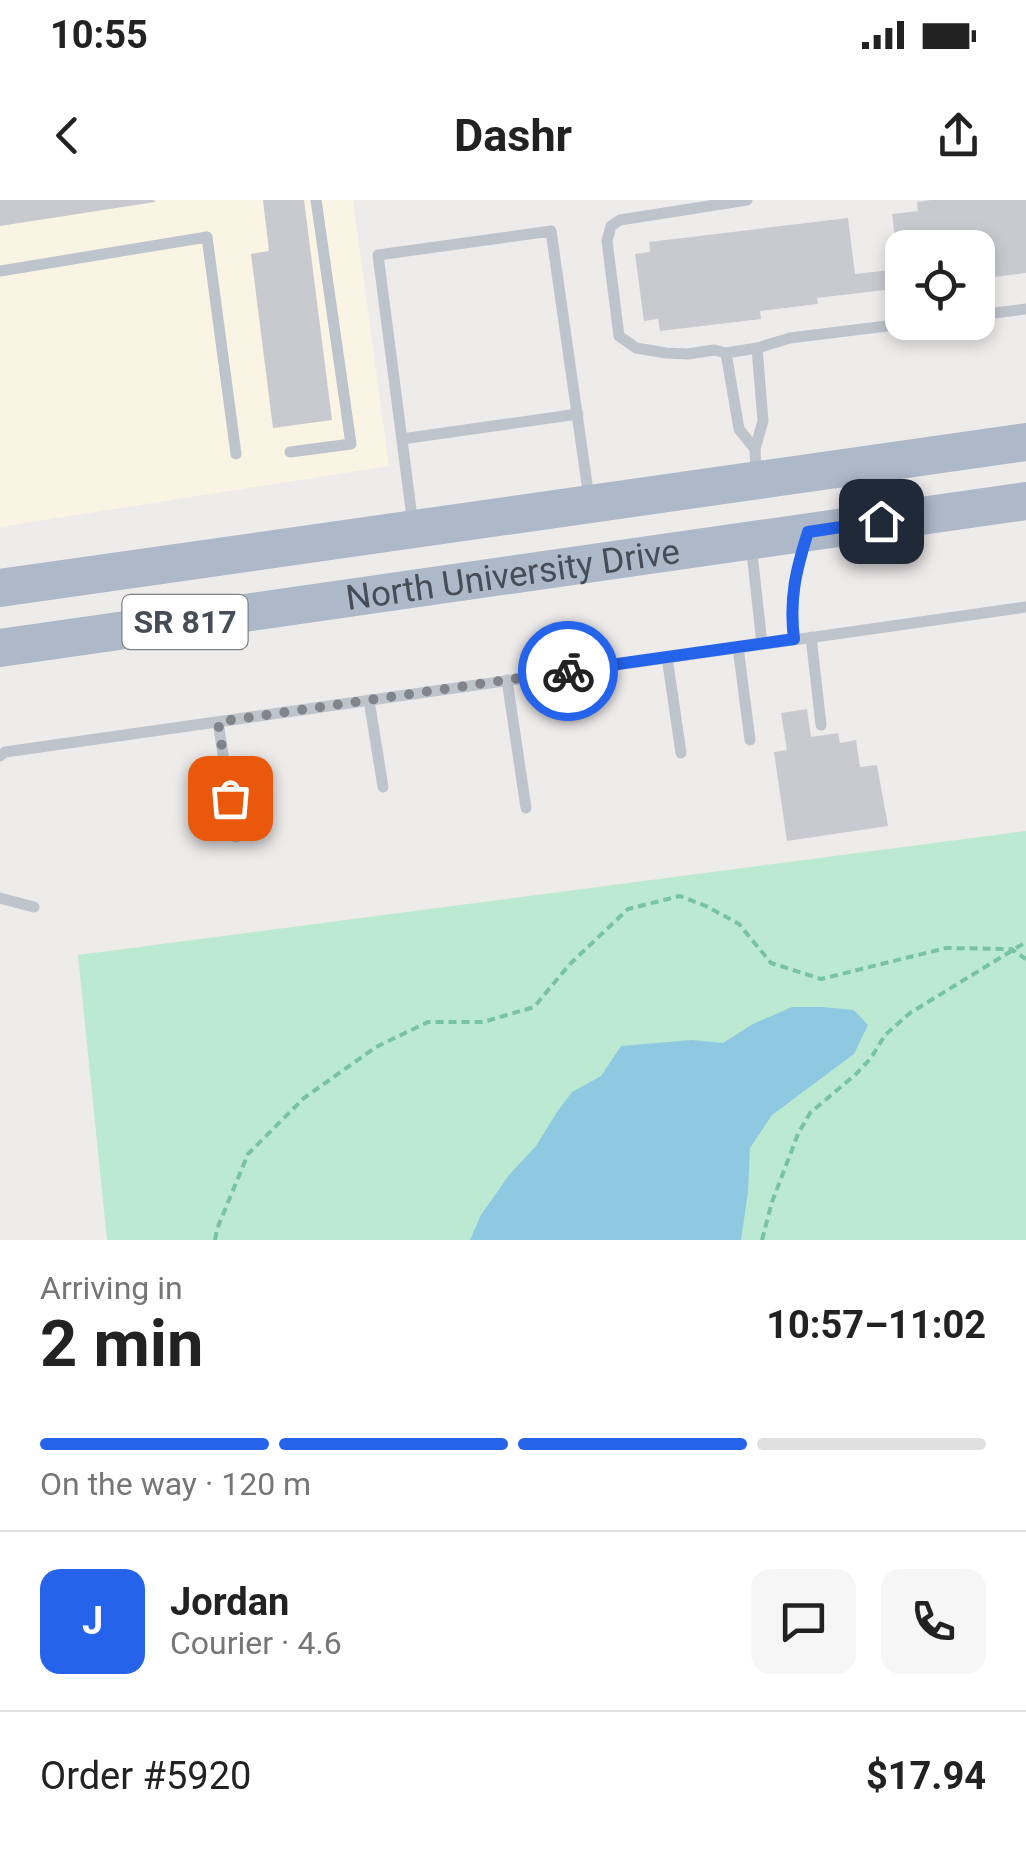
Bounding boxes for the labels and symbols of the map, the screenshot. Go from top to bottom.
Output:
pin [839,479,924,564]
street label: North University Drive [343,531,682,619]
road number: SR 817 [122,595,248,649]
courier [518,621,618,721]
pin [188,756,273,841]

